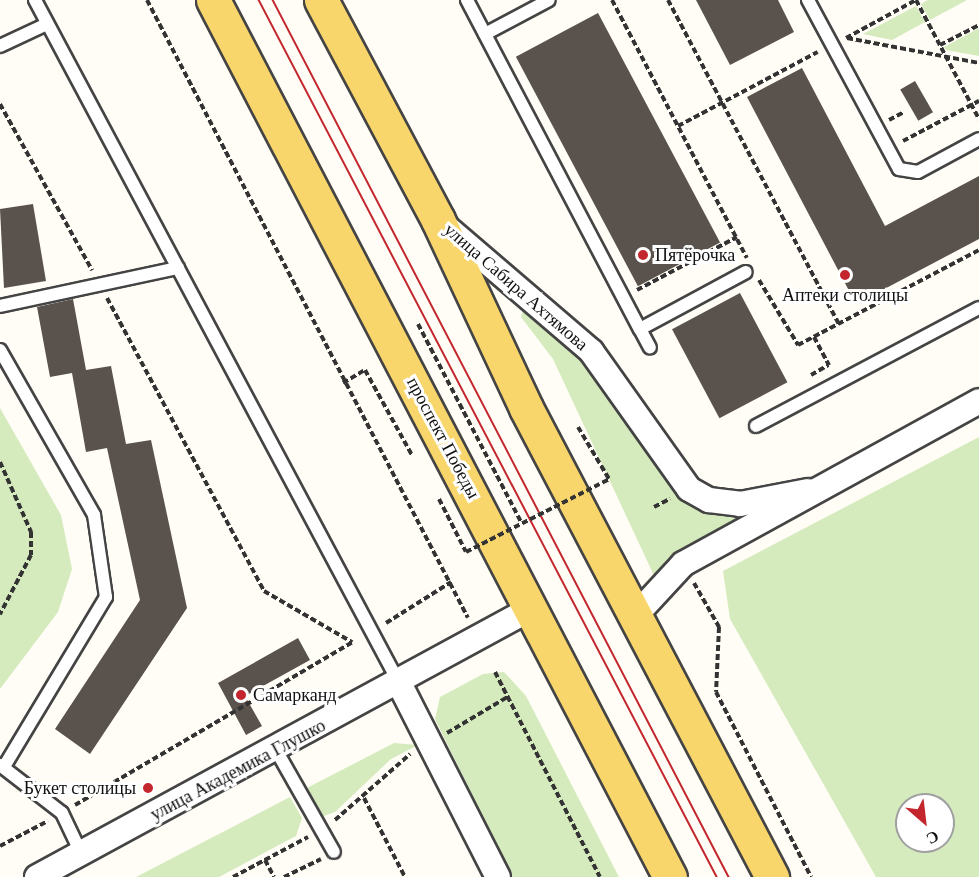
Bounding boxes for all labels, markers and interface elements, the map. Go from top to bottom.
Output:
street label: улица Сабира Ахтямова [440,219,592,355]
place label: Пятёрочка [655,244,735,266]
marker: Пятёрочка [636,248,650,262]
marker: Аптеки столицы [838,268,852,282]
place label: Аптеки столицы [782,284,908,306]
street label: проспект Победы [402,374,484,502]
place label: Самарканд [253,684,337,706]
marker: Самарканд [234,688,248,702]
street label: улица Академика Глушко [147,715,329,825]
place label: Букет столицы [24,777,136,799]
marker: Букет столицы [141,781,155,795]
north arrow [895,793,955,853]
text: С [924,827,942,848]

